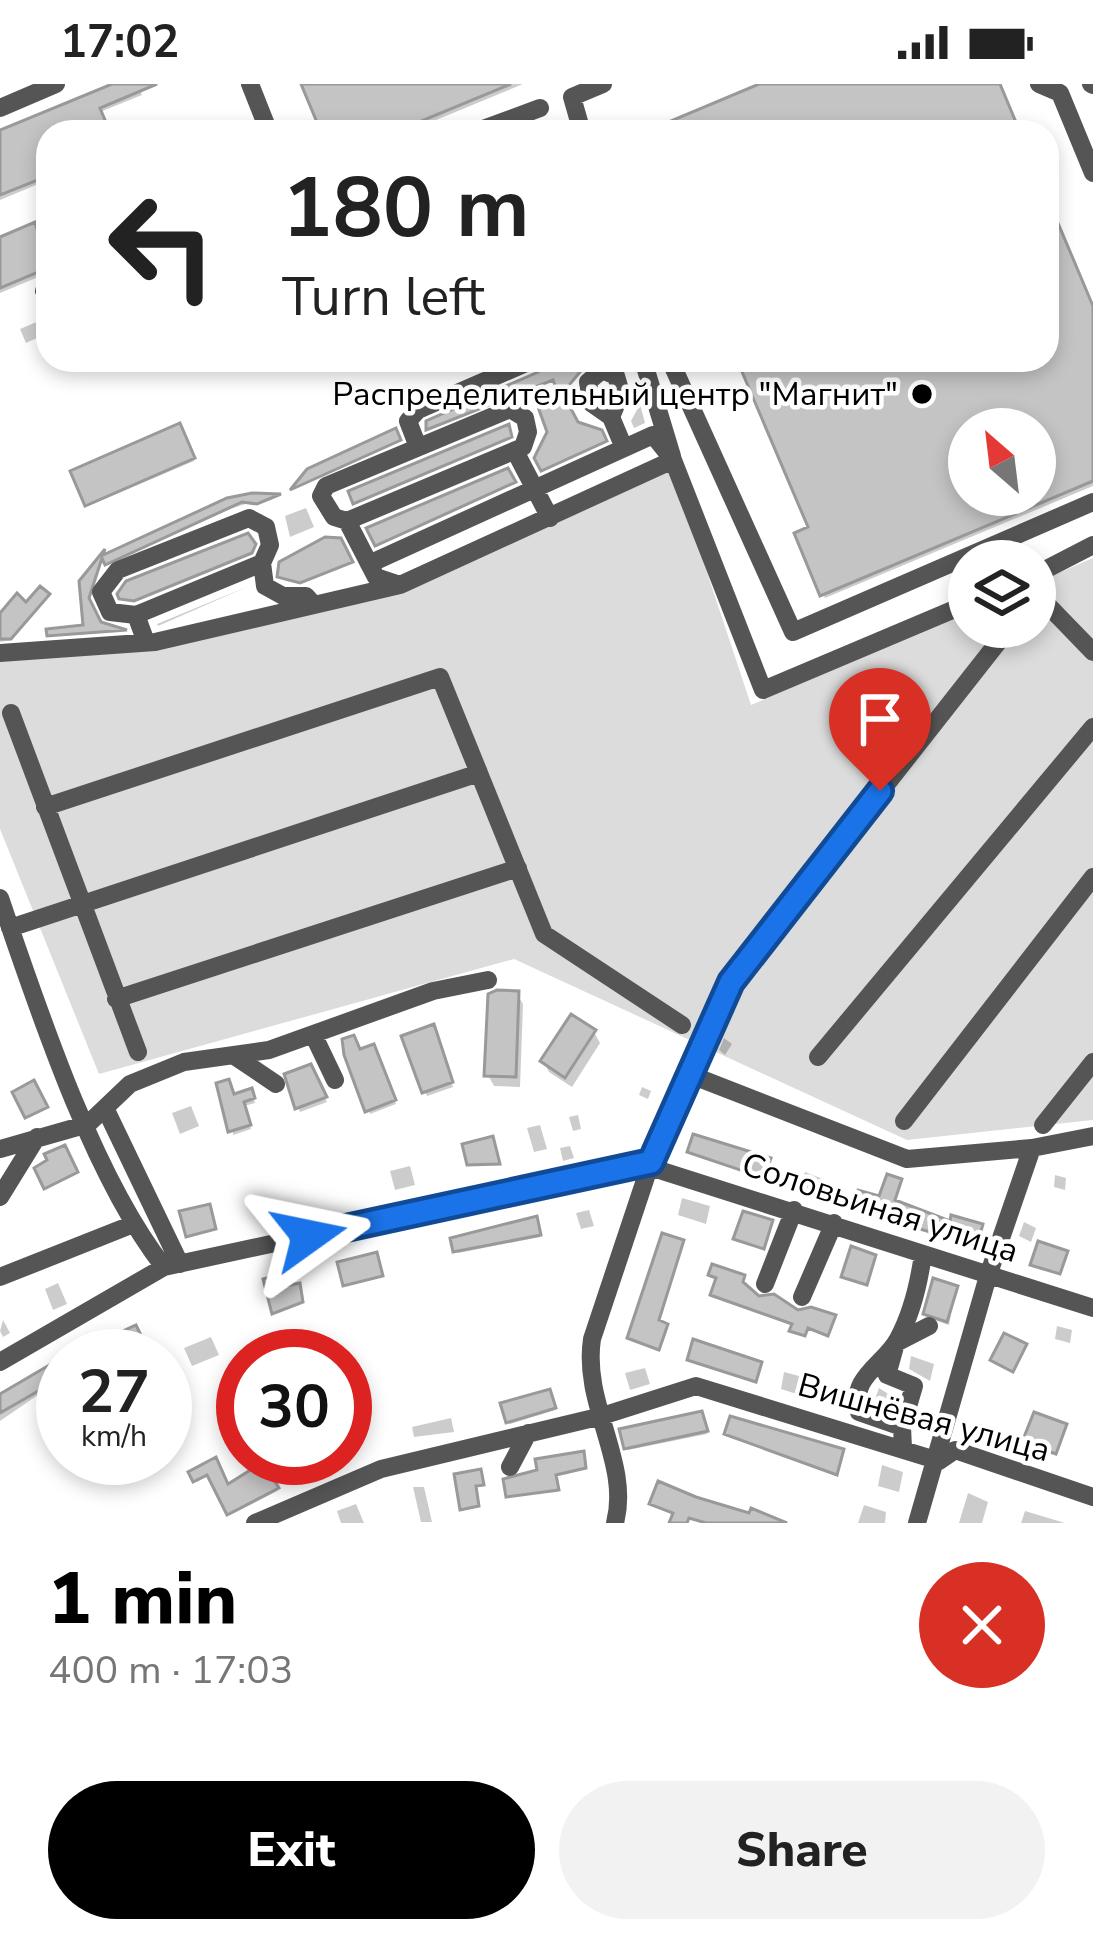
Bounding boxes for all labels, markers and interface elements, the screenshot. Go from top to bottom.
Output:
text: 17:02 [60,12,179,73]
text: 180 m [282,151,530,266]
icon: left [84,168,240,324]
text: Turn left [282,260,485,334]
place label: Распределительный центр "Магнит" [332,372,898,417]
marker: Распределительный центр "Магнит" [909,381,935,407]
north arrow [948,408,1056,516]
map controls [948,408,1056,648]
button: layers [948,540,1056,648]
pin [829,668,931,791]
icon: arrive [847,686,913,752]
street label: Соловьиная улица [736,1142,1024,1274]
position arrow [246,1173,372,1299]
speed limit sign: 30 [216,1329,372,1485]
text: 27 [78,1351,150,1433]
street label: Вишнёвая улица [793,1363,1055,1473]
text: km/h [81,1416,147,1457]
text: 1 min [48,1550,237,1648]
button: close [919,1562,1045,1688]
text: 400 m · 17:03 [48,1644,293,1697]
button: Exit [48,1781,535,1919]
button: Share [559,1781,1045,1919]

